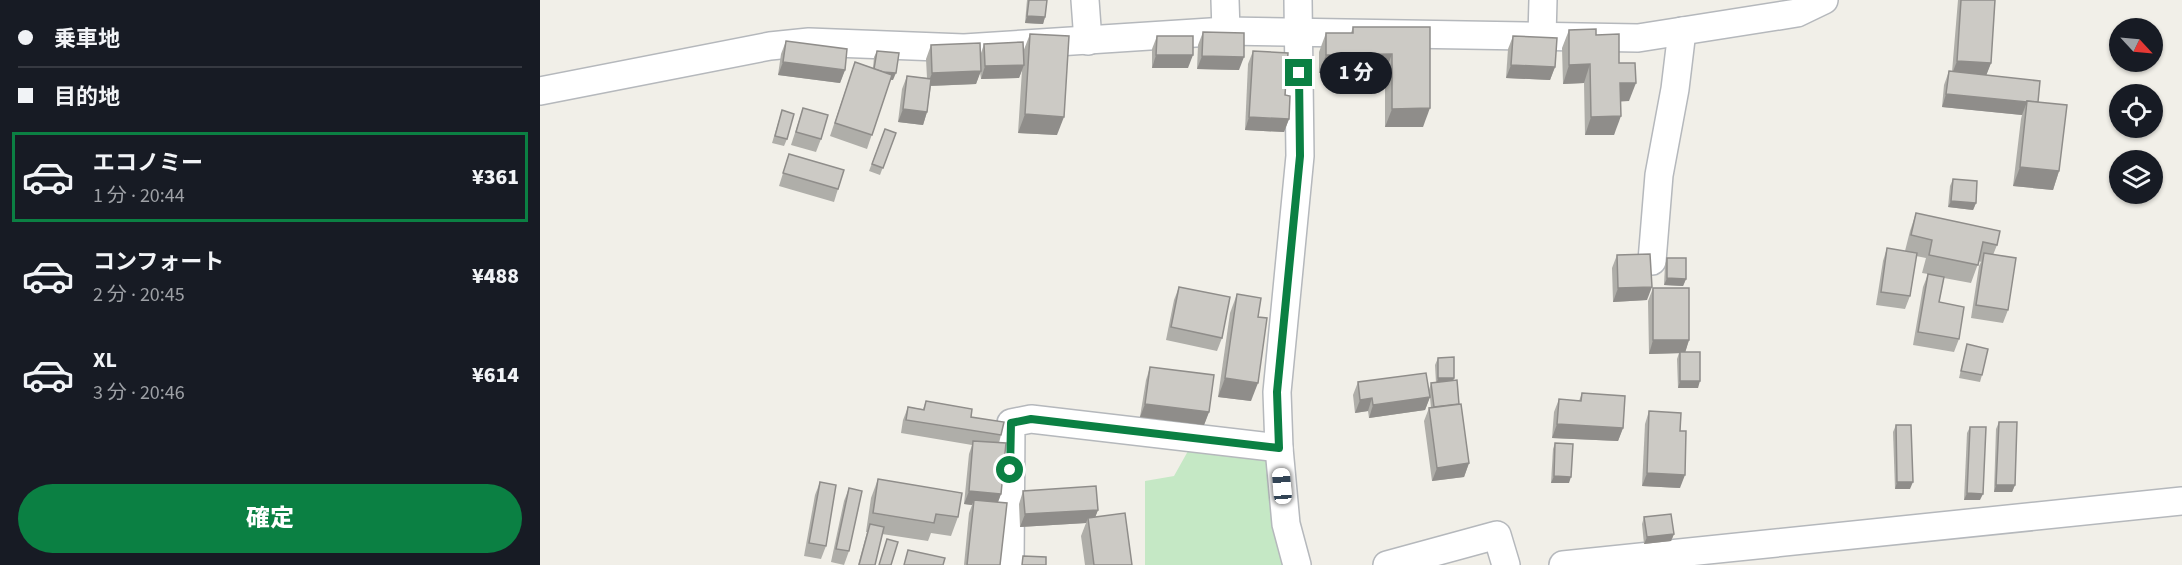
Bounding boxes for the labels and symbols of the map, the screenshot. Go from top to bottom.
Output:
north arrow [2109,18,2163,72]
callout: 1 分 [1320,52,1392,94]
route end [1285,59,1312,86]
route start [996,456,1023,483]
car [1271,467,1293,505]

